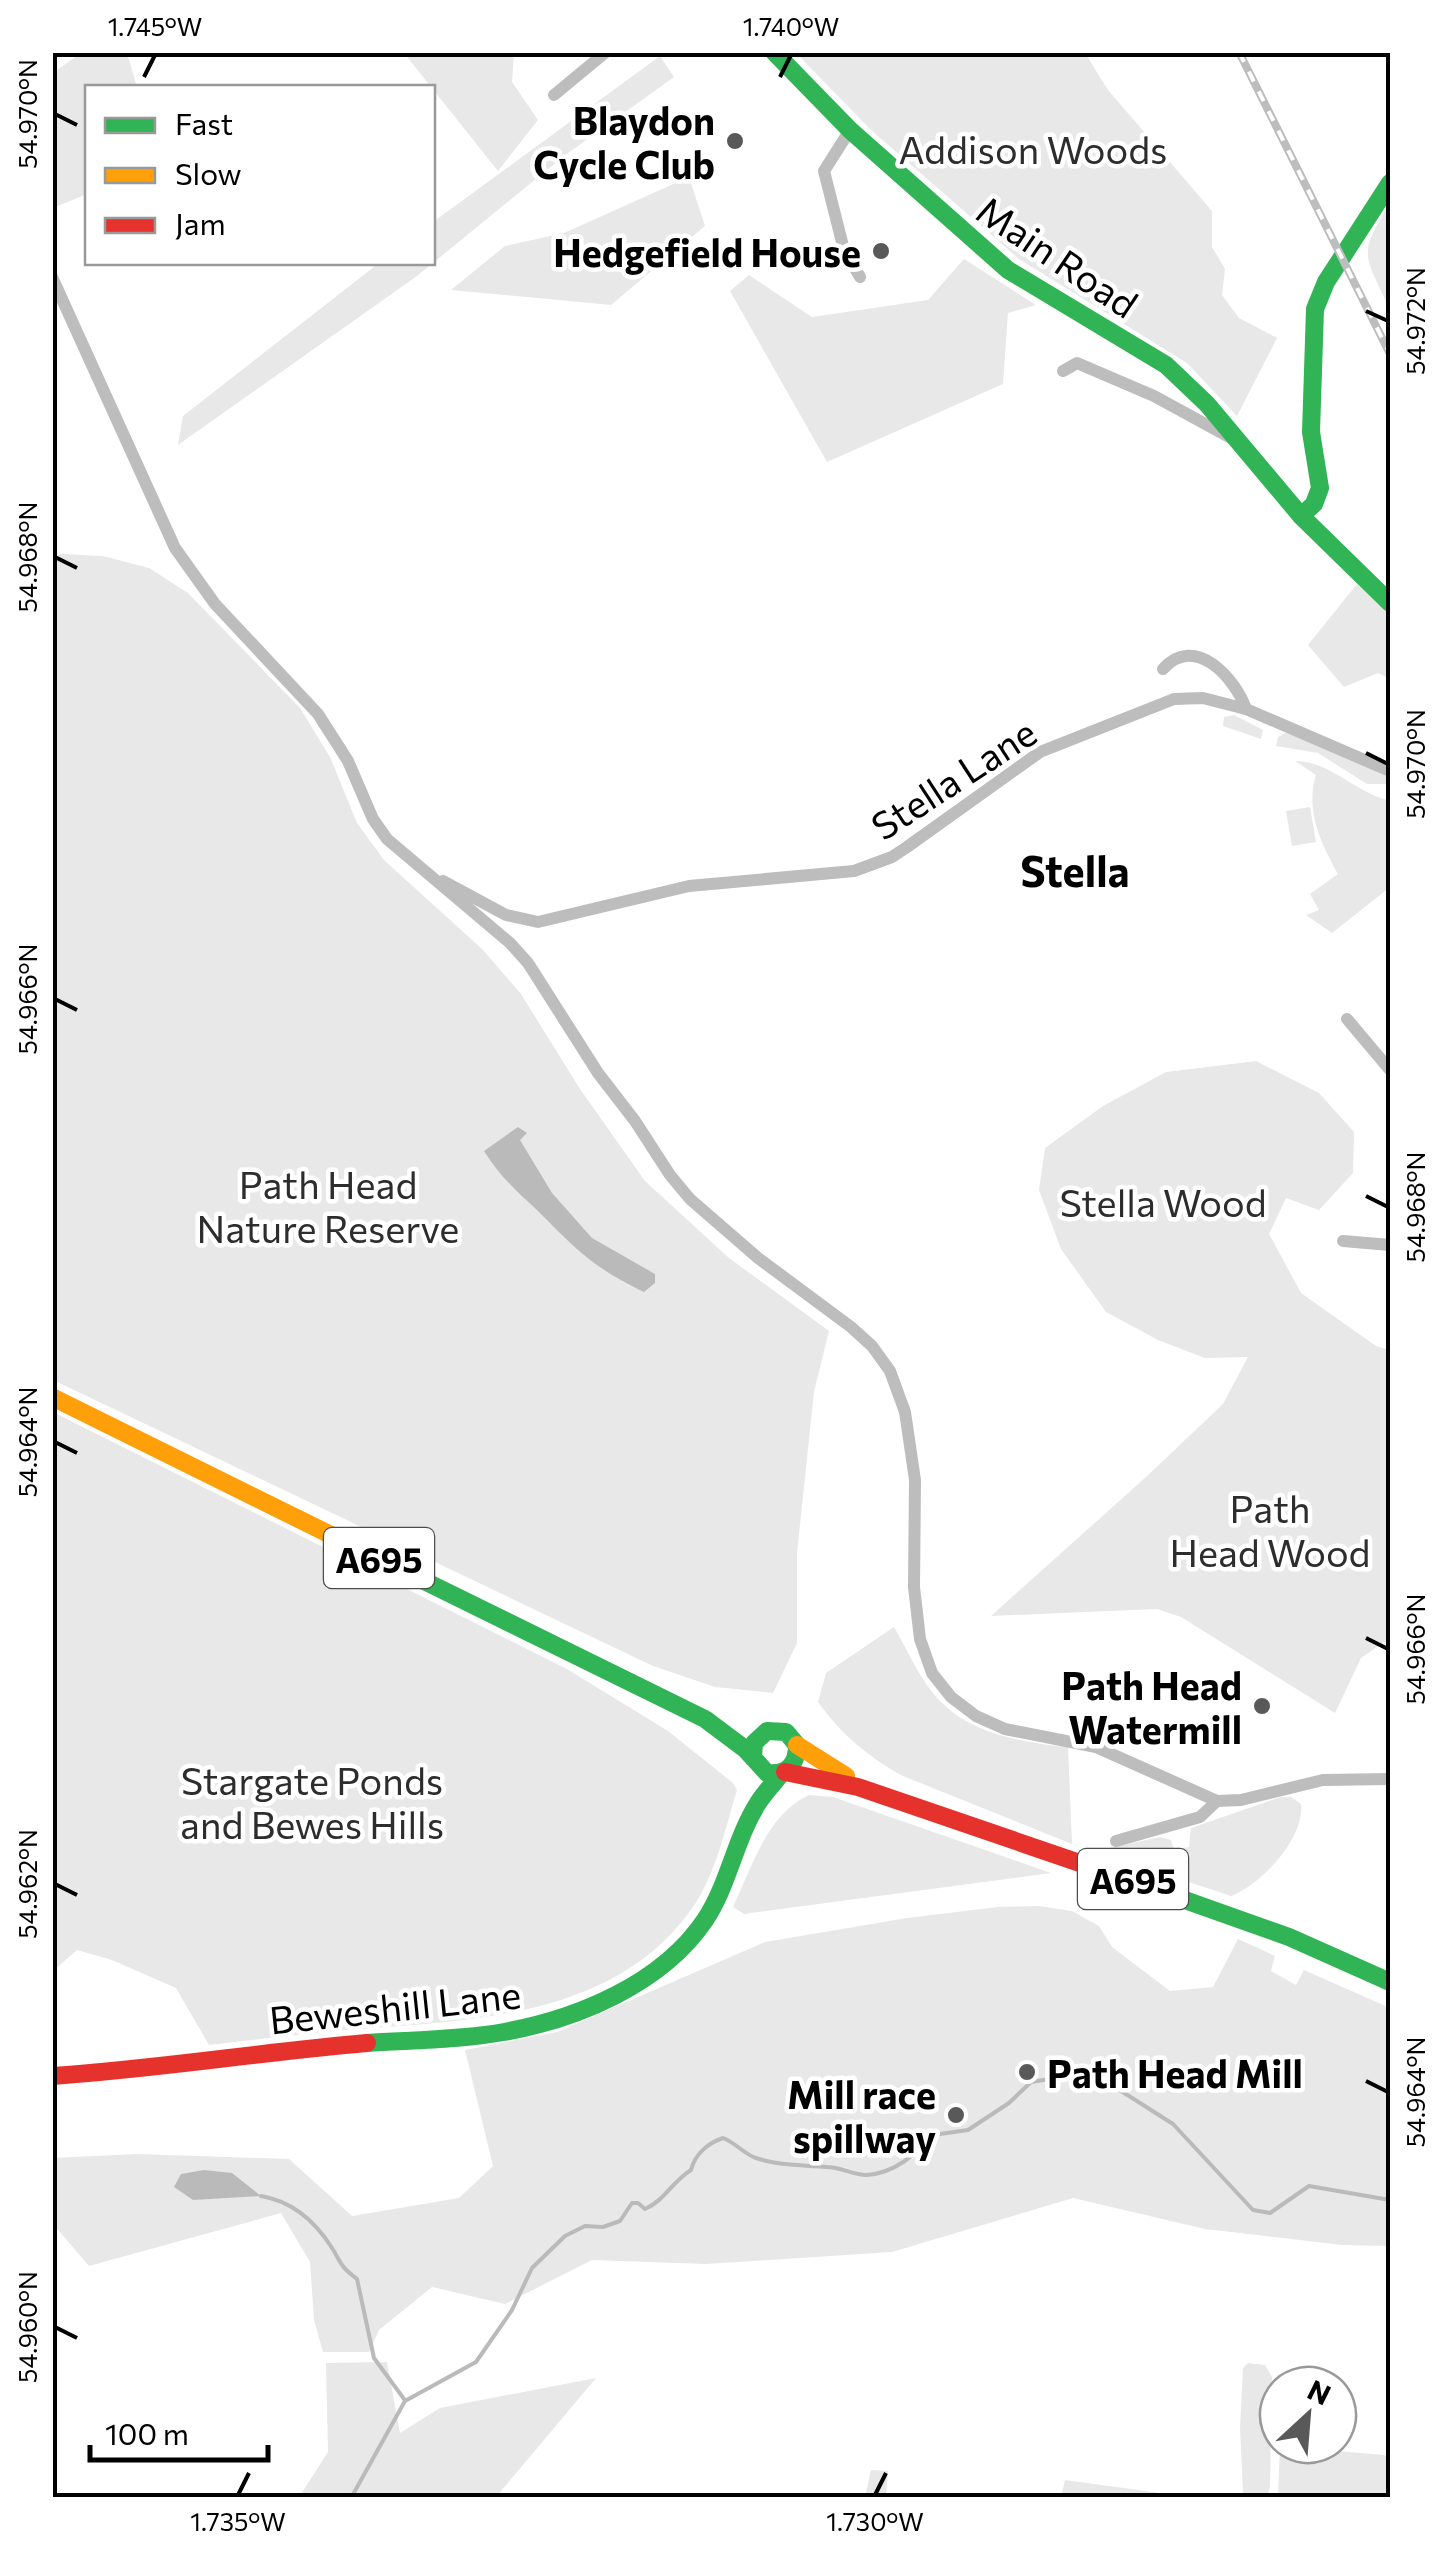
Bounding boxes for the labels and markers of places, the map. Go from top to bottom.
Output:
place label: Blaydon Cycle Club [533,96,715,187]
marker: Blaydon Cycle Club [724,130,746,152]
place label: Hedgefield House [553,228,861,275]
marker: Hedgefield House [870,240,892,262]
place label: Path Head Watermill [1061,1661,1242,1752]
marker: Path Head Watermill [1251,1695,1273,1717]
place label: Path Head Mill [1047,2049,1303,2096]
marker: Path Head Mill [1016,2061,1038,2083]
place label: Mill race spillway [787,2070,936,2161]
marker: Mill race spillway [945,2104,967,2126]

